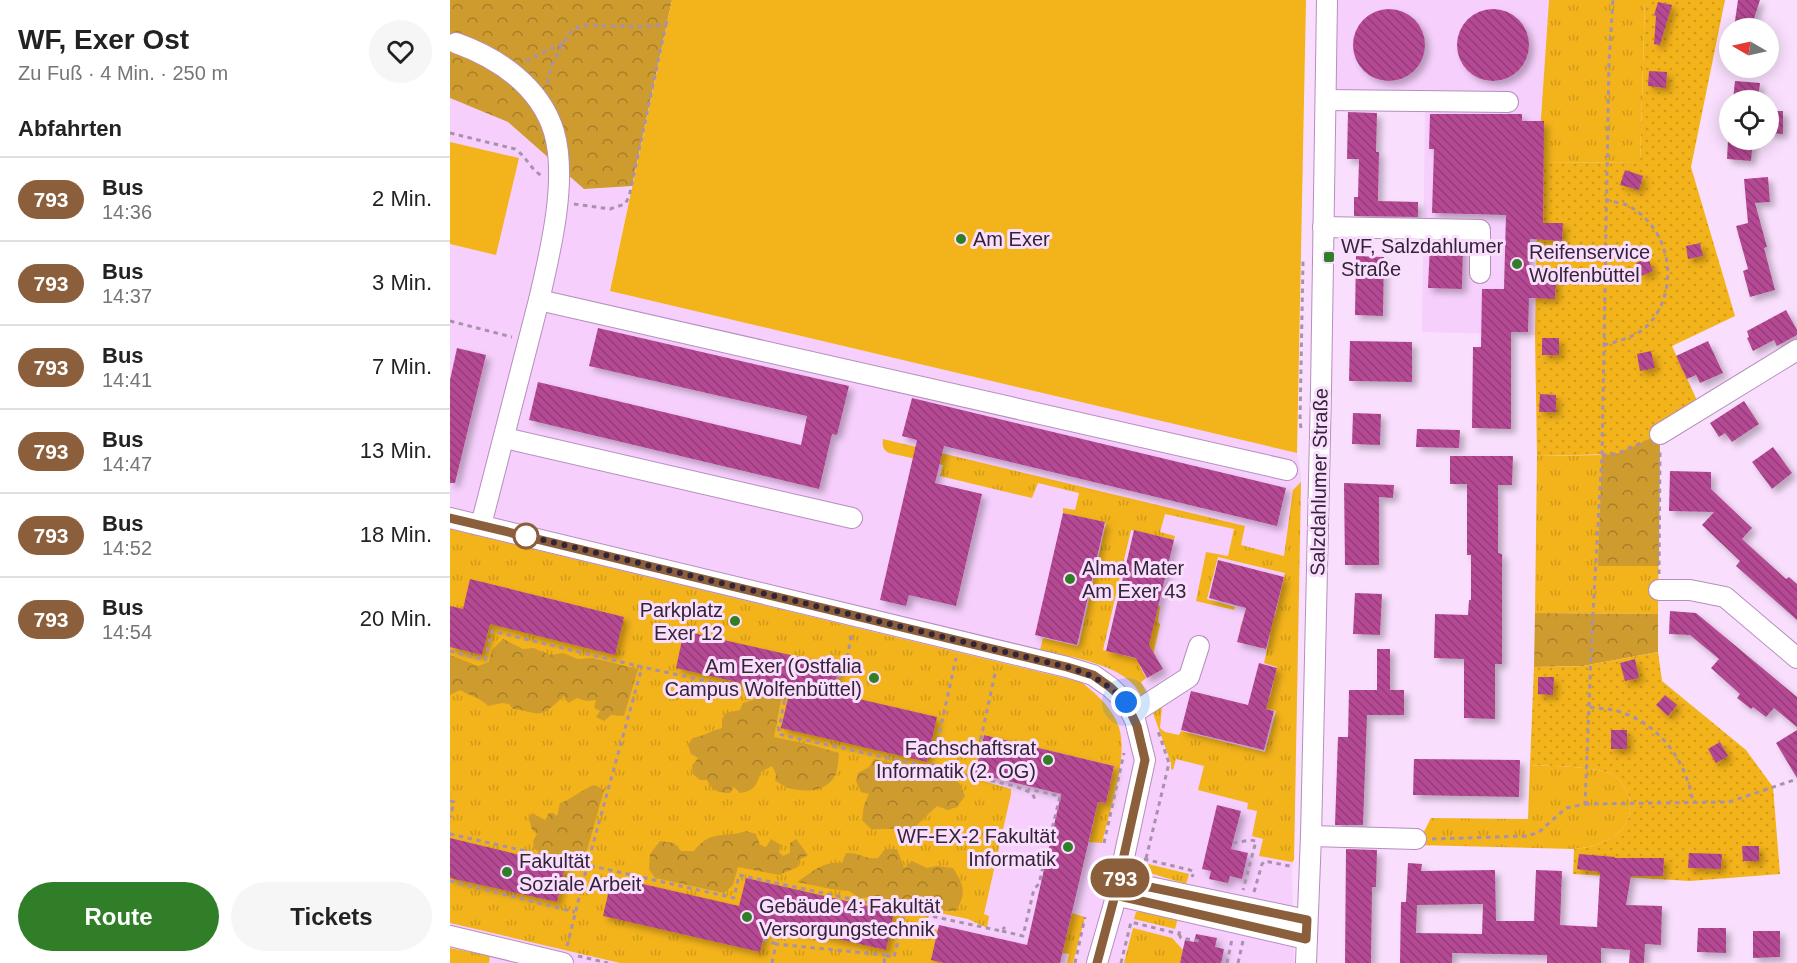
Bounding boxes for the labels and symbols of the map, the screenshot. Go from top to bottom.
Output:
north arrow [1719,18,1779,78]
place label: Am Exer [973,228,1050,250]
marker: Am Exer [954,232,968,246]
place label: WF, Salzdahlumer Straße [1341,235,1504,280]
place label: Reifenservice Wolfenbüttel [1529,241,1650,286]
marker: WF, Salzdahlumer Straße [1322,250,1336,264]
marker: Reifenservice Wolfenbüttel [1510,257,1524,271]
street label: Salzdahlumer Straße [1306,388,1332,576]
unlabelled marker [513,523,539,549]
place label: Alma Mater Am Exer 43 [1082,557,1186,602]
marker: Alma Mater Am Exer 43 [1063,572,1077,586]
place label: Parkplatz Exer 12 [640,599,723,644]
marker: Parkplatz Exer 12 [728,614,742,628]
place label: Am Exer (Ostfalia Campus Wolfenbüttel) [665,655,863,700]
marker: Am Exer (Ostfalia Campus Wolfenbüttel) [867,671,881,685]
your location [1111,687,1141,717]
place label: Fachschaftsrat Informatik (2. OG) [876,737,1036,782]
marker: Fachschaftsrat Informatik (2. OG) [1041,753,1055,767]
place label: WF-EX-2 Fakultät Informatik [897,825,1057,870]
marker: WF-EX-2 Fakultät Informatik [1061,840,1075,854]
place label: Fakultät Soziale Arbeit [519,850,642,895]
line badge: 793 [1086,858,1154,898]
marker: Fakultät Soziale Arbeit [500,865,514,879]
place label: Gebäude 4: Fakultät Versorgungstechnik [759,895,941,940]
marker: Gebäude 4: Fakultät Versorgungstechnik [740,910,754,924]

